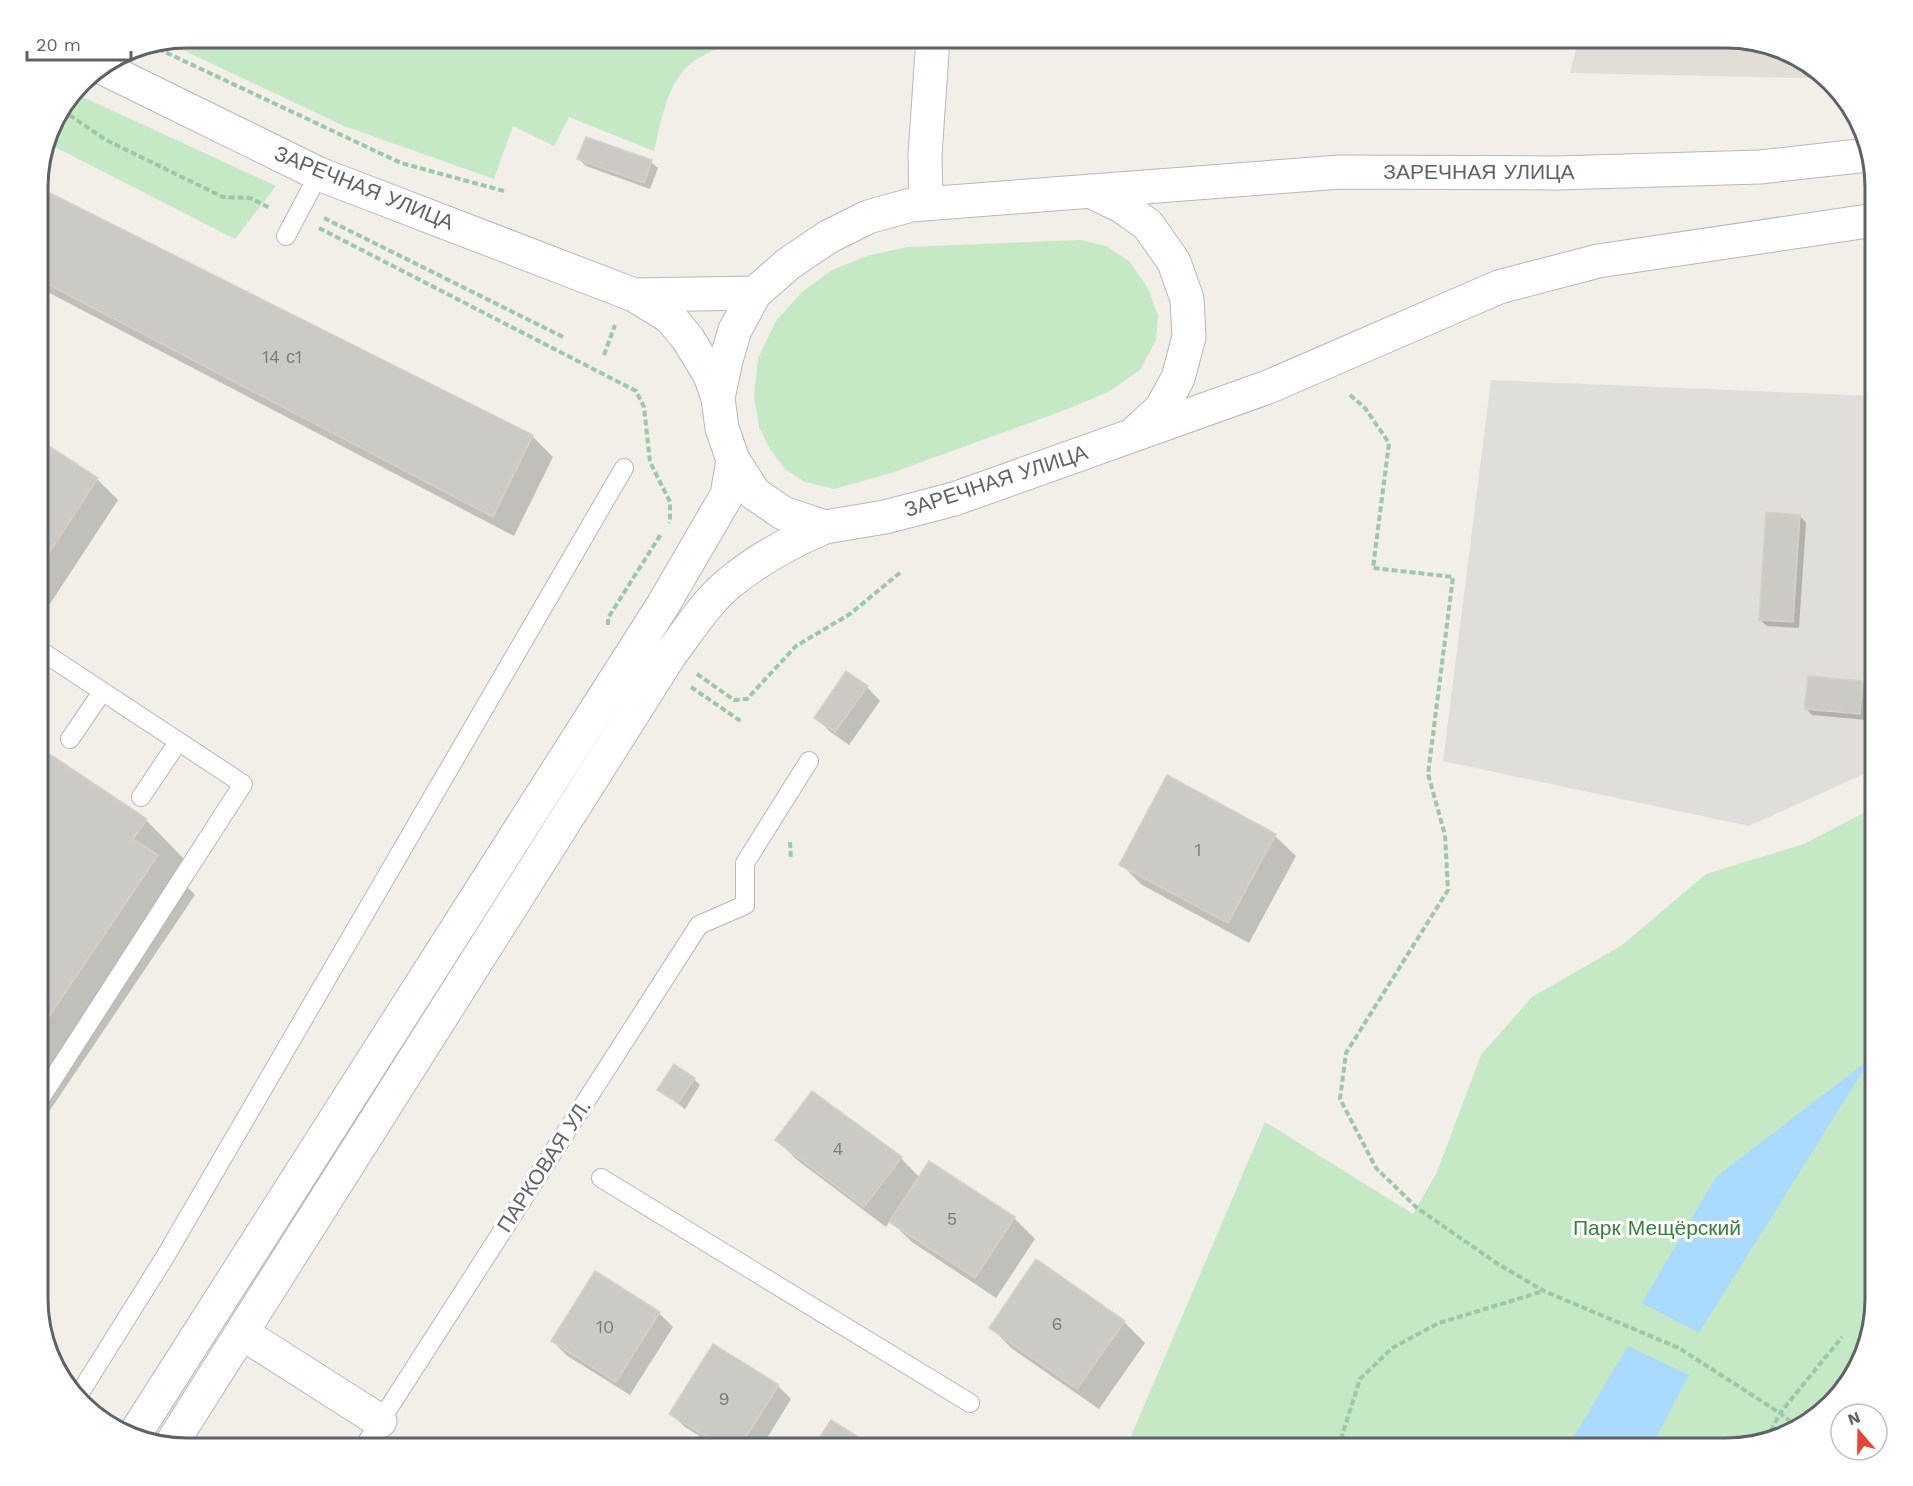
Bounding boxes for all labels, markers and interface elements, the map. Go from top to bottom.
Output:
scale bar [27,24,130,62]
text: 20 m [36,34,81,55]
street label: ЗАРЕЧНАЯ УЛИЦА [271,140,458,235]
street label: ЗАРЕЧНАЯ УЛИЦА [1383,159,1575,184]
house number: 14 с1 [262,346,302,367]
street label: ЗАРЕЧНАЯ УЛИЦА [901,439,1091,522]
house number: 1 [1194,839,1202,860]
street label: ПАРКОВАЯ УЛ. [491,1095,596,1237]
house number: 4 [833,1138,844,1159]
house number: 5 [947,1208,957,1229]
park label: Парк Мещёрский [1573,1215,1741,1240]
house number: 6 [1052,1313,1062,1334]
house number: 10 [596,1316,614,1337]
house number: 9 [718,1388,730,1409]
north arrow [1829,1402,1889,1462]
text: N [1845,1407,1863,1429]

